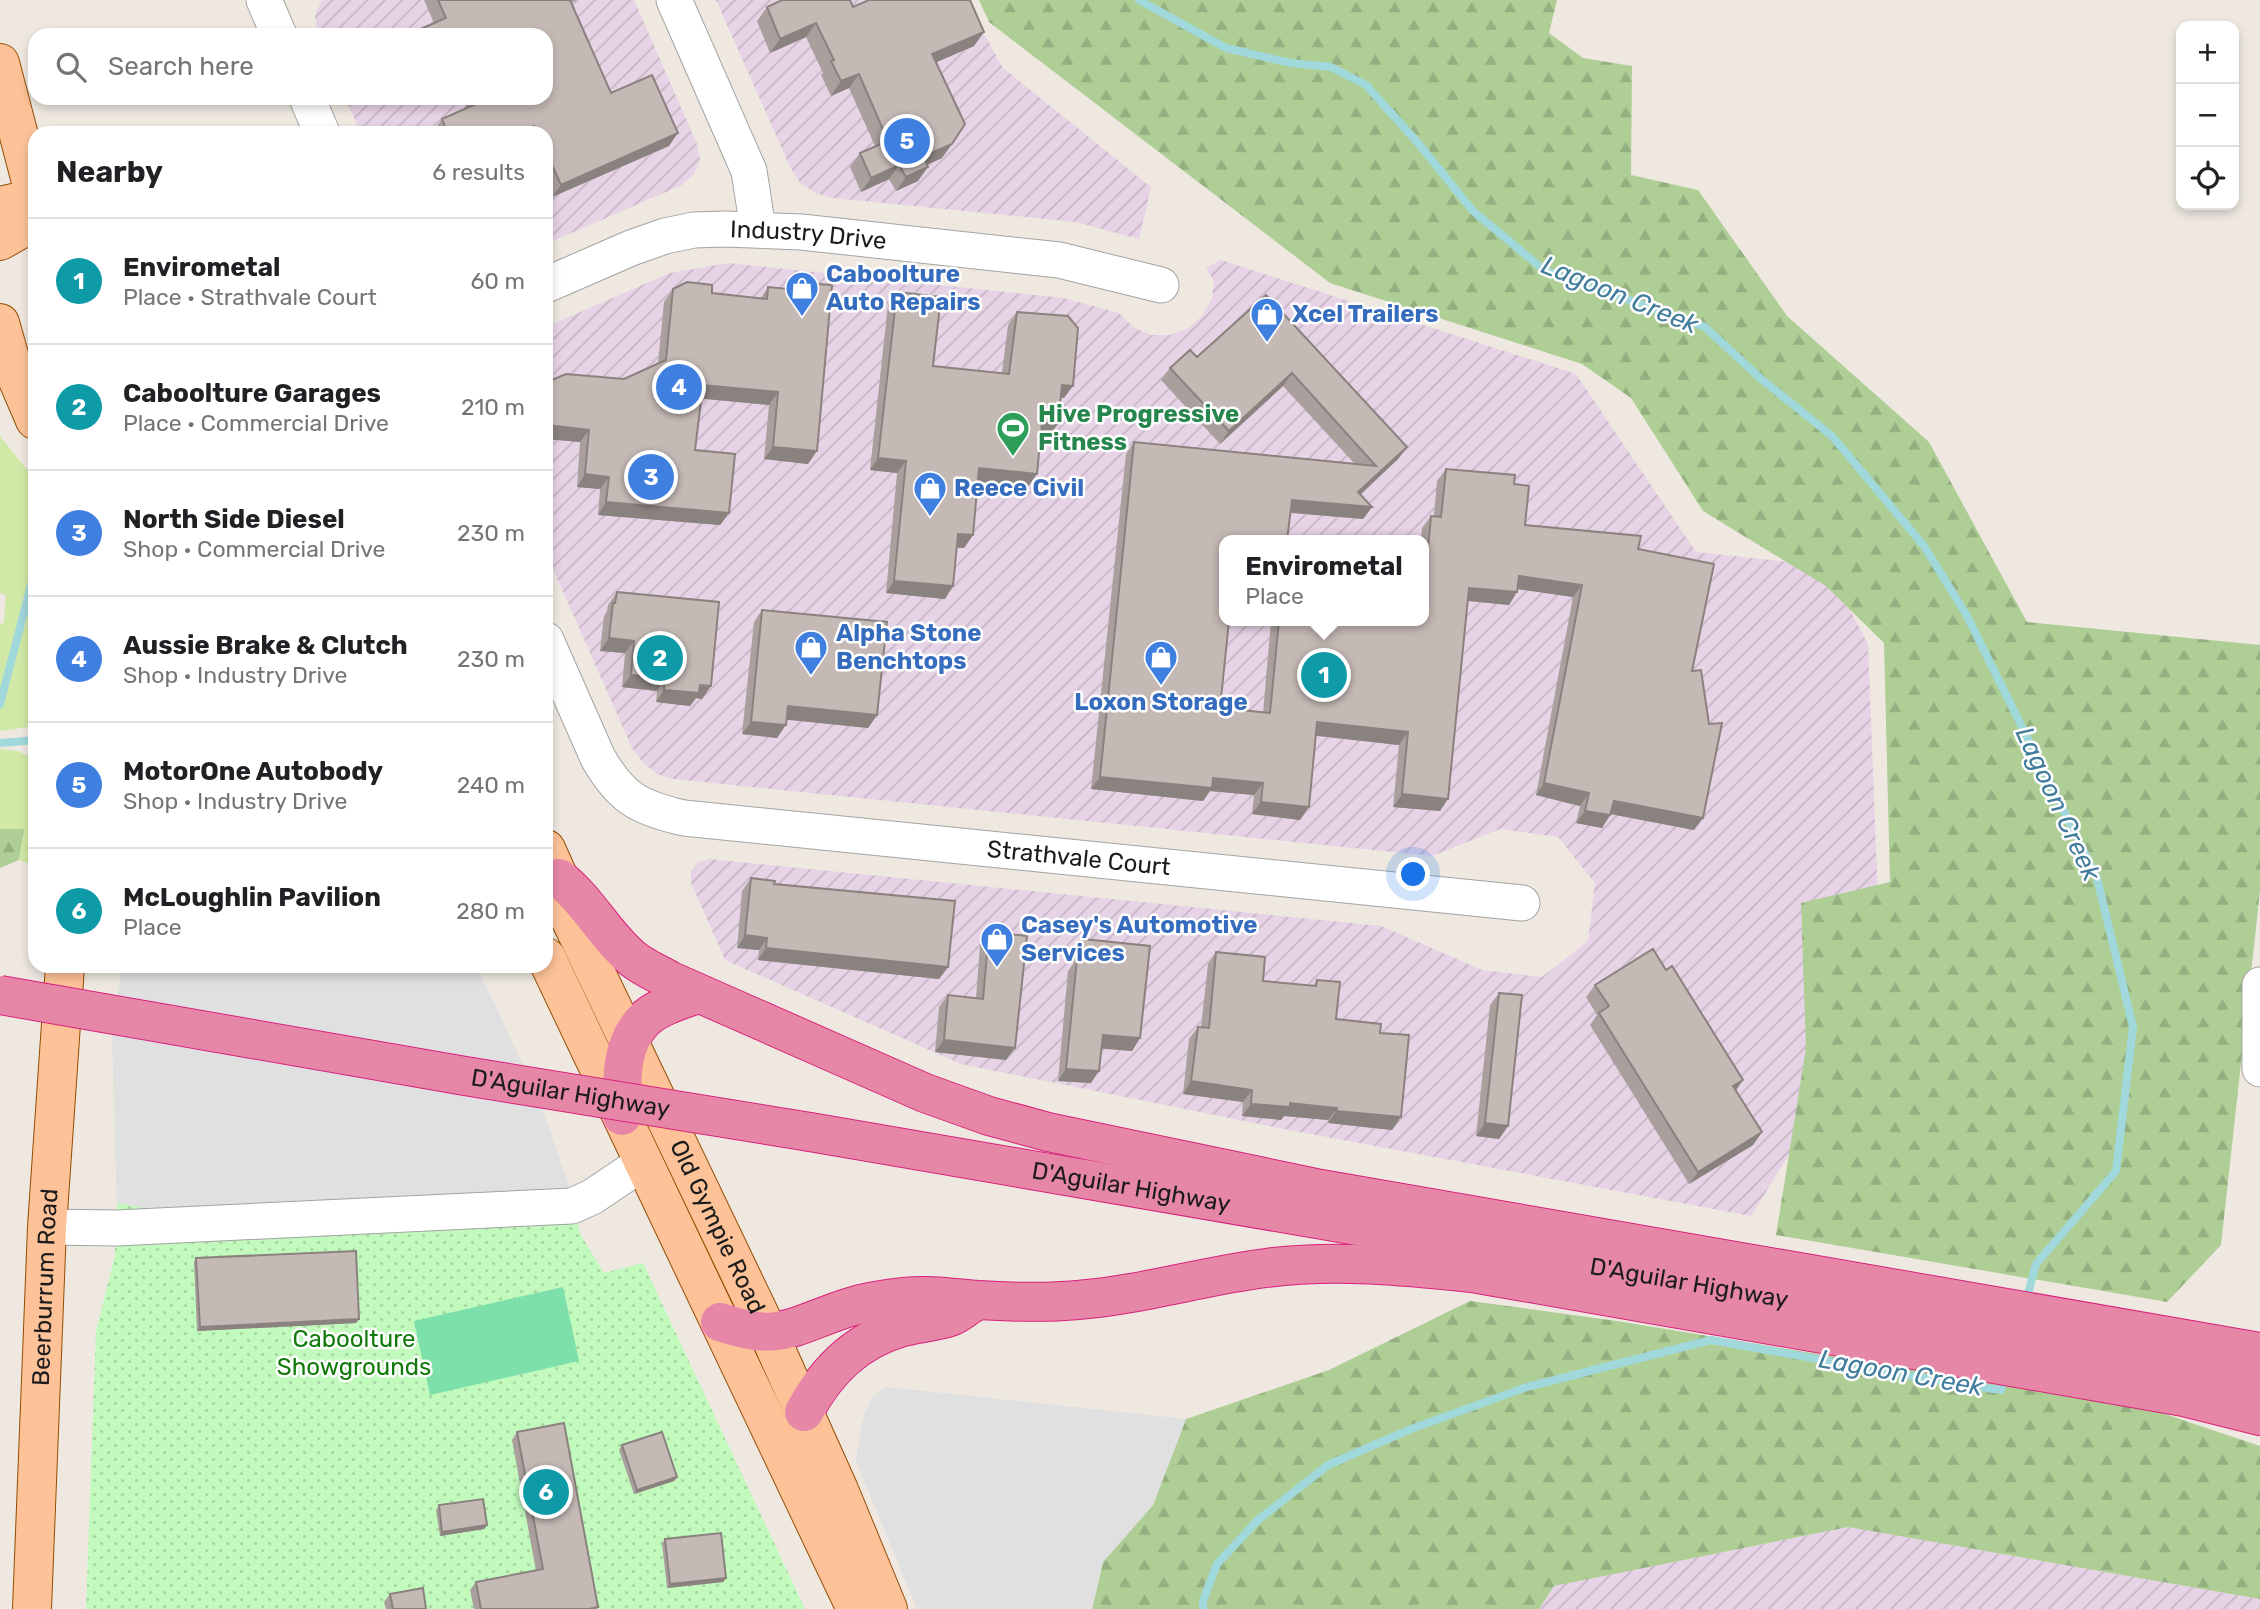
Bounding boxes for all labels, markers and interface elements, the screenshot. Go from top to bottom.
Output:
map controls [2176,21,2239,210]
button: + [2176,21,2239,84]
search box [28,28,553,105]
icon: search [52,48,90,86]
text: Search here [108,51,254,82]
button: − [2176,84,2239,147]
pin: 5 [884,115,930,167]
button: locate [2176,147,2239,210]
text: Nearby [56,154,163,190]
text: 6 results [432,158,525,186]
street label: Industry Drive [730,215,888,255]
water label: Lagoon Creek [1537,249,1704,341]
text: Envirometal [123,252,281,283]
place label: Caboolture Auto Repairs [826,260,980,316]
text: 1 [73,267,85,295]
text: 60 m [470,267,525,295]
shop icon: Caboolture Auto Repairs [783,269,821,318]
text: Place · Strathvale Court [123,283,377,311]
shop icon: Xcel Trailers [1248,295,1286,344]
place label: Xcel Trailers [1292,300,1439,328]
pin: 4 [656,361,702,413]
text: Caboolture Garages [123,378,381,409]
text: 2 [72,393,86,421]
text: 210 m [461,393,525,421]
place label: Hive Progressive Fitness [1038,400,1239,456]
text: Place · Commercial Drive [123,409,389,437]
sports icon: Hive Progressive Fitness [994,409,1032,458]
pin: 3 [628,451,674,503]
shop icon: Reece Civil [911,469,949,518]
place label: Reece Civil [954,474,1084,502]
text: North Side Diesel [123,504,345,535]
text: 3 [71,519,87,547]
text: 230 m [457,519,525,547]
text: Shop · Commercial Drive [123,535,385,563]
popup [1219,535,1429,626]
text: Envirometal [1245,551,1403,582]
text: Place [1245,582,1304,610]
place label: Alpha Stone Benchtops [836,619,982,675]
shop icon: Alpha Stone Benchtops [792,628,830,677]
text: Aussie Brake & Clutch [123,630,408,661]
pin: 2 [637,632,683,684]
shop icon: Loxon Storage [1142,638,1180,687]
text: 4 [71,645,87,673]
text: 230 m [457,645,525,673]
pin: 1 [1301,649,1347,701]
text: Shop · Industry Drive [123,661,347,689]
place label: Loxon Storage [1074,688,1248,716]
water label: Lagoon Creek [2009,722,2108,887]
text: MotorOne Autobody [123,756,383,787]
text: 5 [72,771,86,799]
text: 240 m [457,771,525,799]
text: Shop · Industry Drive [123,787,347,815]
street label: Strathvale Court [986,835,1172,881]
your location [1396,857,1430,891]
text: McLoughlin Pavilion [123,882,381,913]
text: 6 [72,897,86,925]
text: 280 m [456,897,525,925]
place label: Casey's Automotive Services [1021,911,1258,967]
text: Place [123,913,182,941]
shop icon: Casey's Automotive Services [978,920,1016,969]
street label: D'Aguilar Highway [469,1063,672,1123]
street label: Old Gympie Road [664,1135,771,1318]
street label: D'Aguilar Highway [1030,1156,1233,1218]
street label: Beerburrum Road [27,1188,64,1387]
street label: D'Aguilar Highway [1588,1252,1791,1314]
park label: Caboolture Showgrounds [277,1325,431,1381]
water label: Lagoon Creek [1816,1343,1986,1403]
pin: 6 [523,1466,569,1518]

